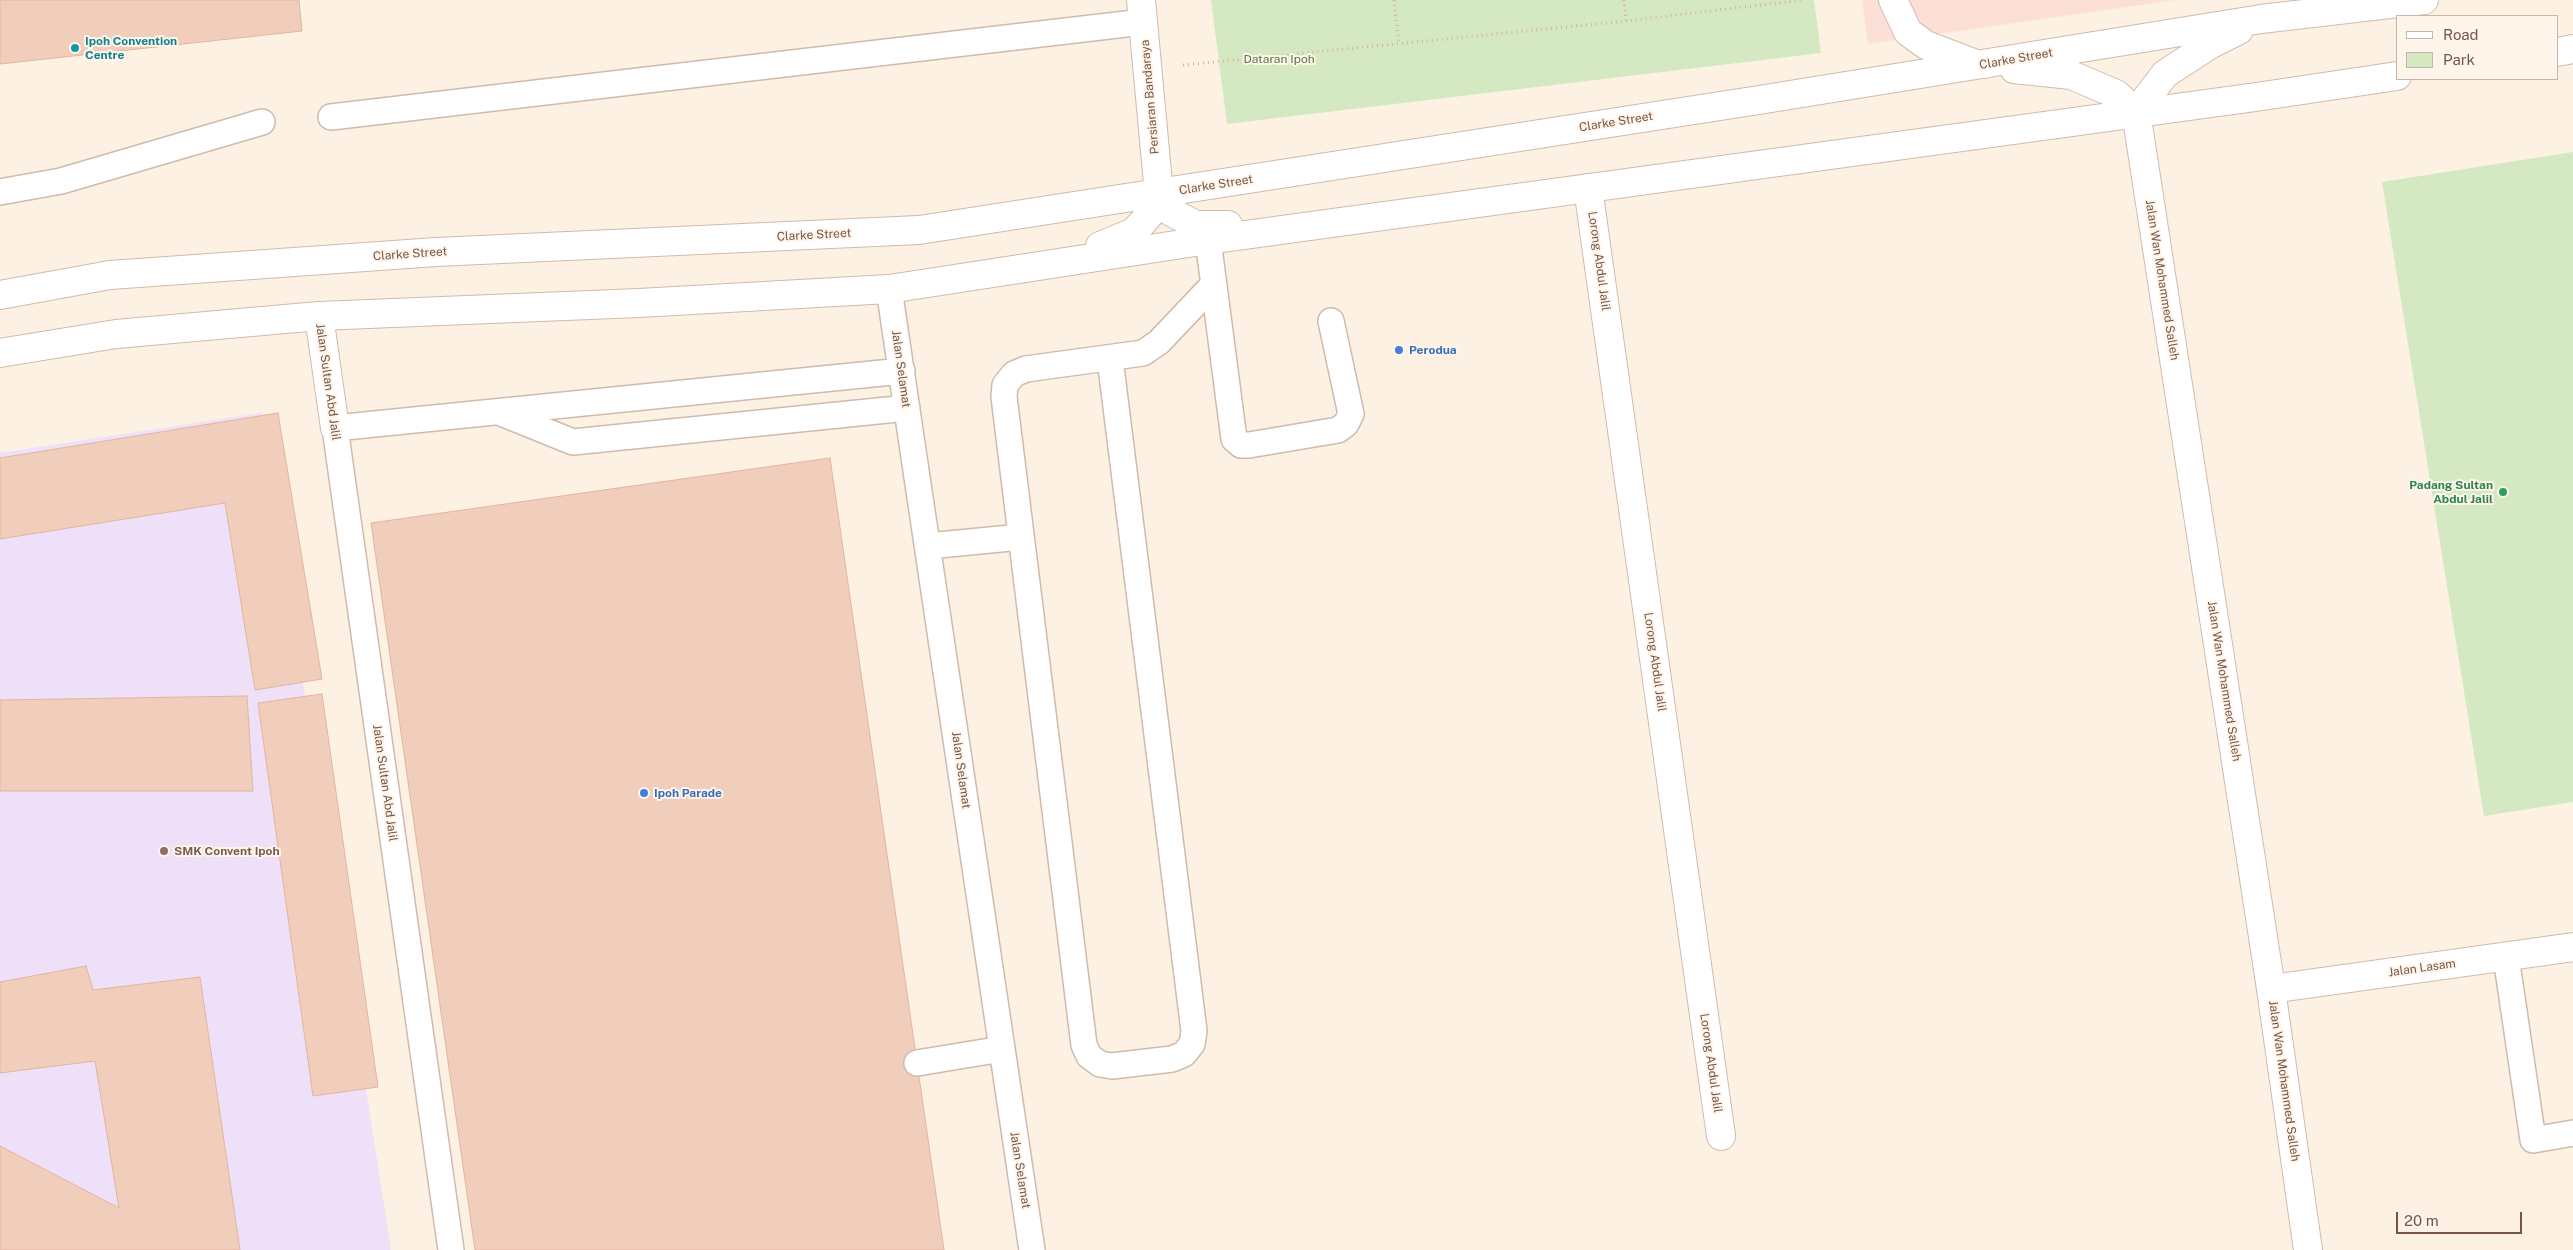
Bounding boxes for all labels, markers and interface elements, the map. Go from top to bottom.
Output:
legend [2396,15,2558,80]
text: Road [2443,26,2479,43]
place label: Ipoh Convention Centre [85,34,177,62]
street label: Persiaran Bandaraya [1138,39,1162,155]
marker: Ipoh Convention Centre [69,42,81,54]
street label: Clarke Street [1978,45,2054,73]
text: Park [2443,51,2475,68]
park label: Dataran Ipoh [1243,52,1315,66]
street label: Clarke Street [1578,109,1654,135]
street label: Clarke Street [1178,172,1254,198]
street label: Jalan Wan Mohammed Salleh [2142,199,2182,361]
street label: Lorong Abdul Jalil [1585,210,1613,312]
street label: Clarke Street [776,226,852,244]
street label: Clarke Street [372,244,448,264]
street label: Jalan Sultan Abd Jalil [313,323,343,441]
street label: Jalan Selamat [888,329,914,409]
place label: Perodua [1409,343,1457,357]
marker: Perodua [1393,344,1405,356]
place label: Padang Sultan Abdul Jalil [2409,478,2493,506]
marker: Padang Sultan Abdul Jalil [2497,486,2509,498]
street label: Jalan Wan Mohammed Salleh [2204,600,2244,762]
street label: Lorong Abdul Jalil [1641,611,1669,713]
street label: Jalan Sultan Abd Jalil [370,724,400,842]
street label: Jalan Selamat [948,730,974,810]
place label: Ipoh Parade [654,786,722,800]
marker: Ipoh Parade [638,787,650,799]
place label: SMK Convent Ipoh [174,844,280,858]
marker: SMK Convent Ipoh [158,845,170,857]
street label: Jalan Lasam [2387,956,2457,980]
street label: Jalan Wan Mohammed Salleh [2266,1000,2302,1162]
street label: Lorong Abdul Jalil [1697,1012,1725,1114]
street label: Jalan Selamat [1007,1130,1033,1210]
scale bar [2398,1202,2524,1234]
text: 20 m [2404,1212,2439,1229]

